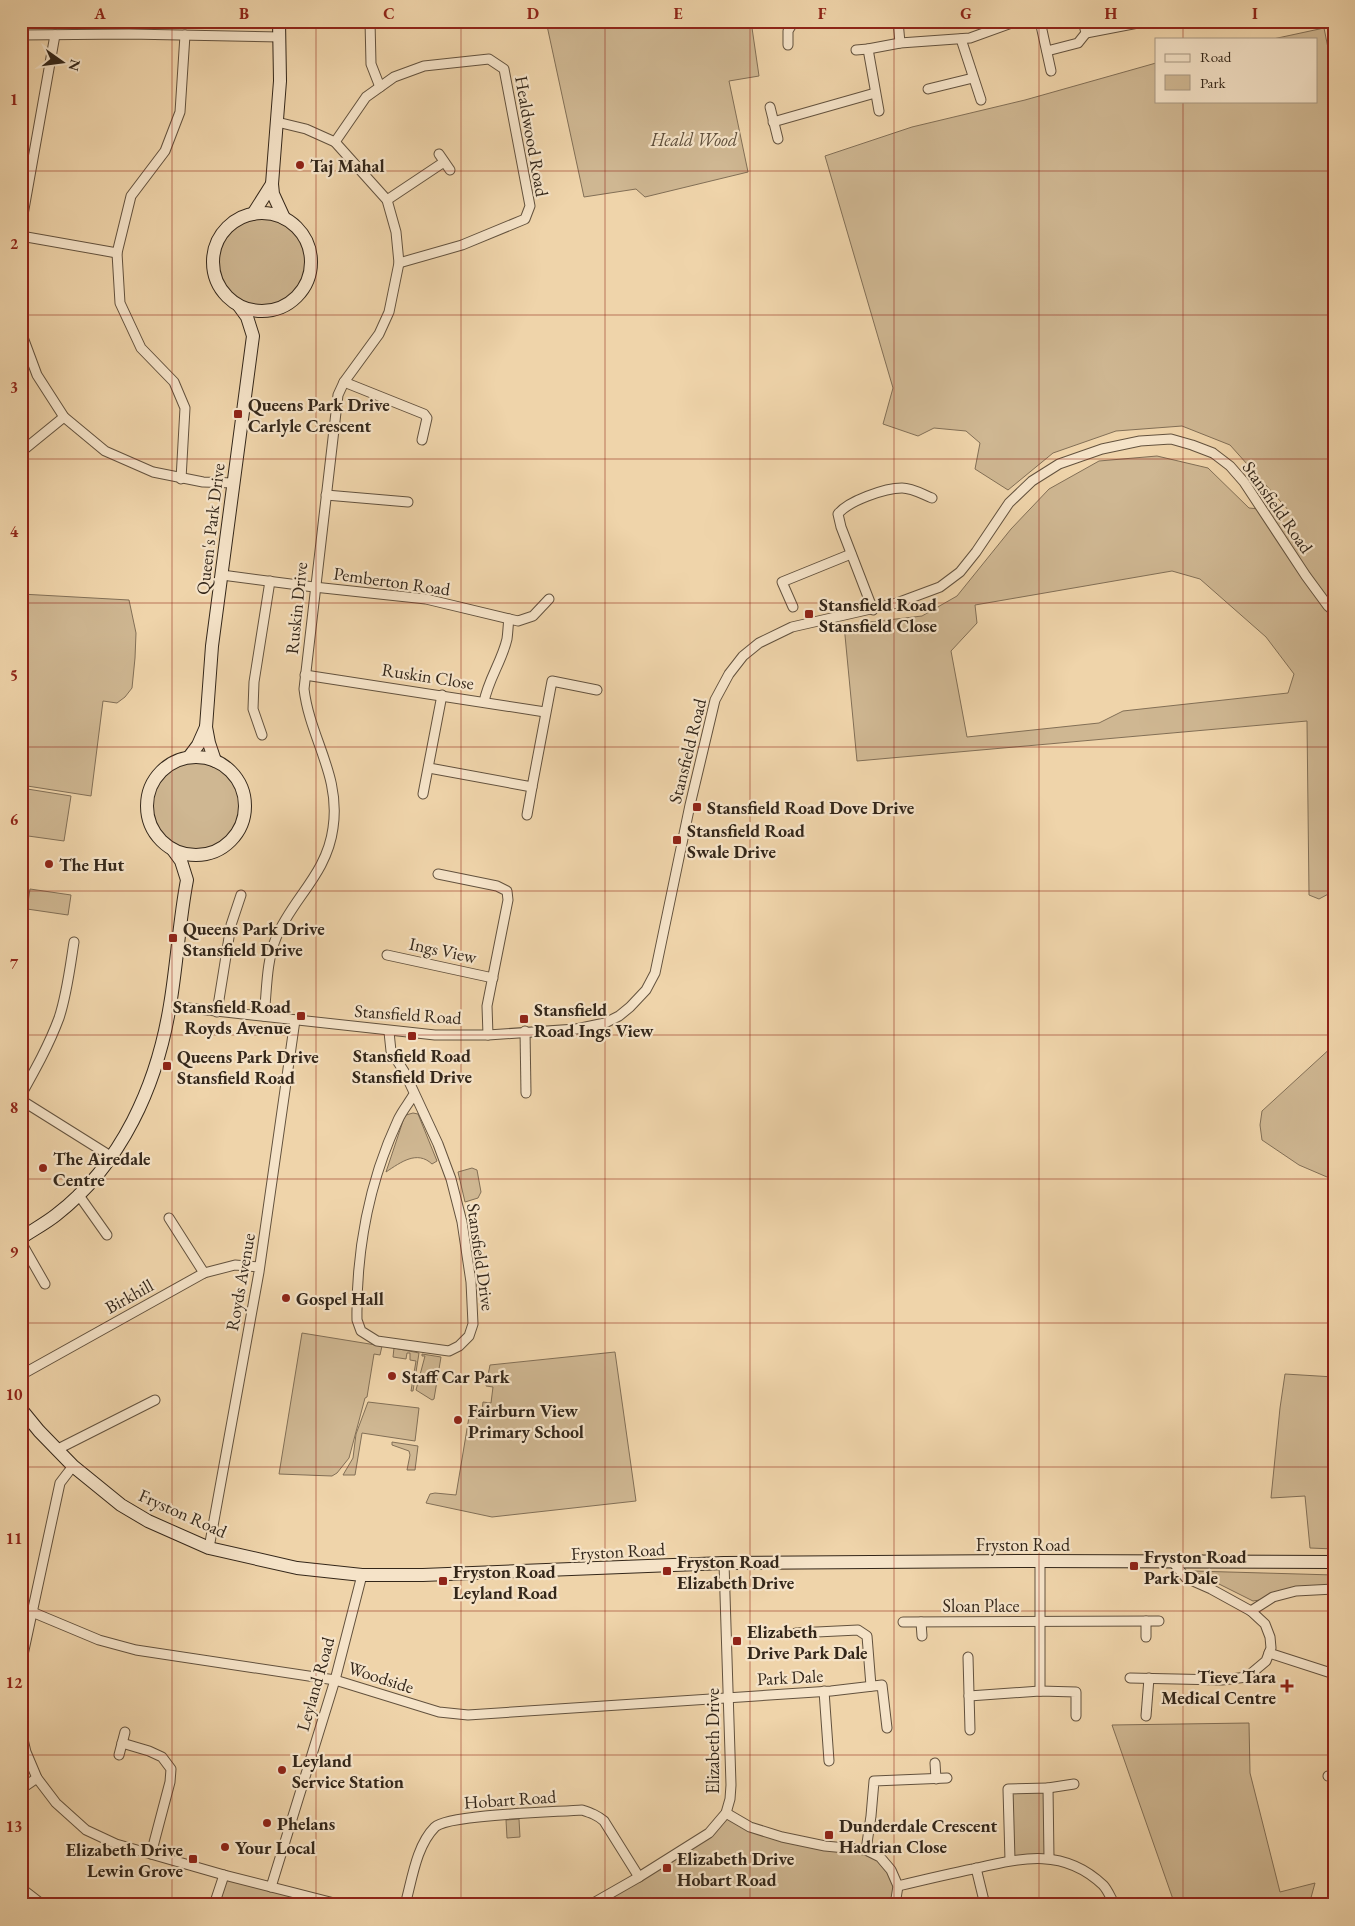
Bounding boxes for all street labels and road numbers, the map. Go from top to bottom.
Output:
street label: Healdwood Road [510,74,554,199]
street label: Stansfield Road [1238,456,1319,558]
street label: Queen's Park Drive [191,462,229,596]
street label: Ruskin Drive [280,561,312,655]
street label: Pemberton Road [332,561,453,601]
street label: Ruskin Close [380,657,476,695]
street label: Stansfield Road [663,695,711,806]
street label: Ings View [407,932,479,968]
street label: Stansfield Road [354,999,463,1029]
street label: Stansfield Drive [462,1202,500,1312]
street label: Royds Avenue [220,1231,260,1333]
street label: Birkhill [101,1273,157,1319]
street label: Fryston Road [135,1483,232,1543]
street label: Fryston Road [976,1533,1071,1556]
street label: Fryston Road [570,1537,667,1565]
street label: Sloan Place [943,1594,1019,1617]
street label: Leyland Road [291,1633,340,1734]
street label: Woodside [345,1656,417,1698]
street label: Park Dale [756,1664,824,1690]
street label: Elizabeth Drive [701,1688,724,1794]
street label: Hobart Road [463,1784,558,1814]

